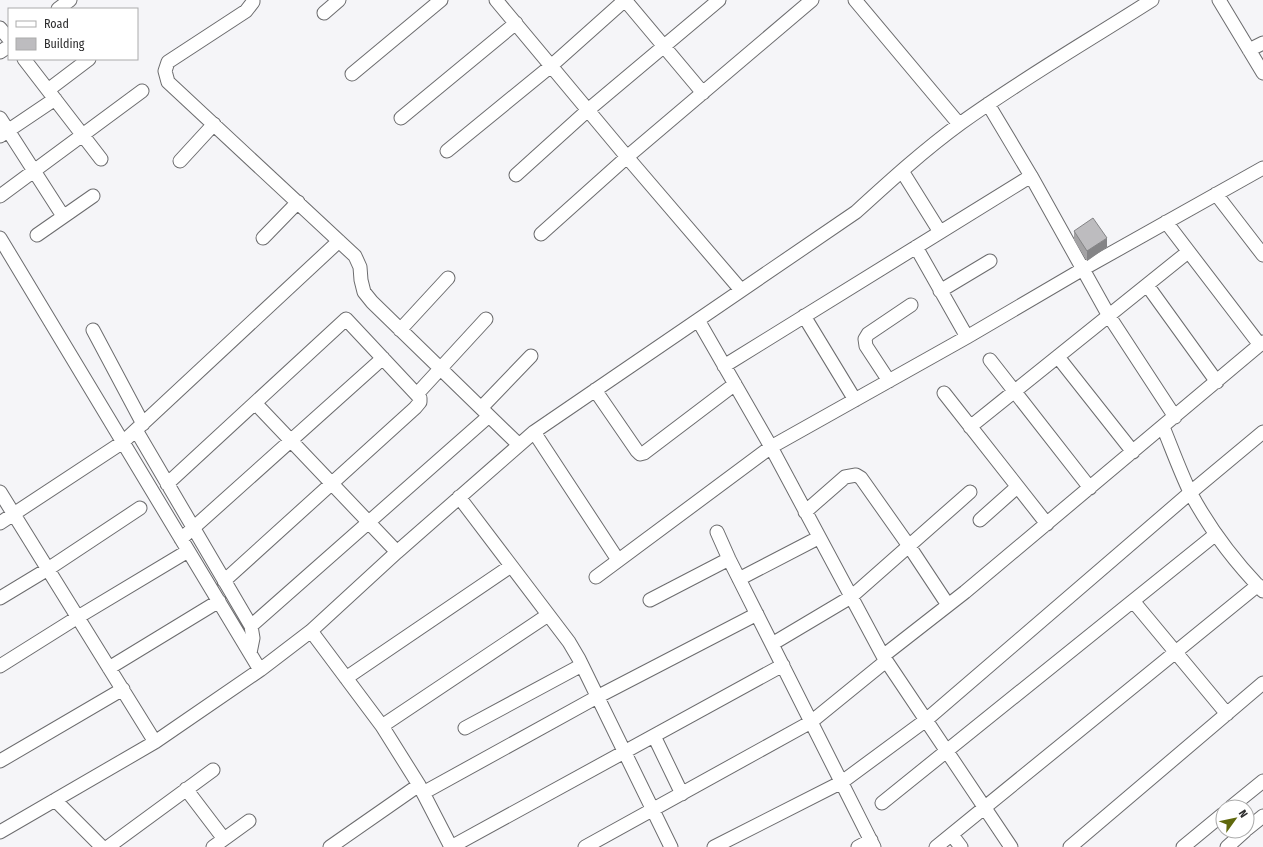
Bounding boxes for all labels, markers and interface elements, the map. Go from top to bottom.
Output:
legend [8,8,138,60]
text: Road [44,17,69,31]
text: Building [44,37,85,51]
north arrow [1215,799,1255,839]
text: N [1236,808,1250,820]

